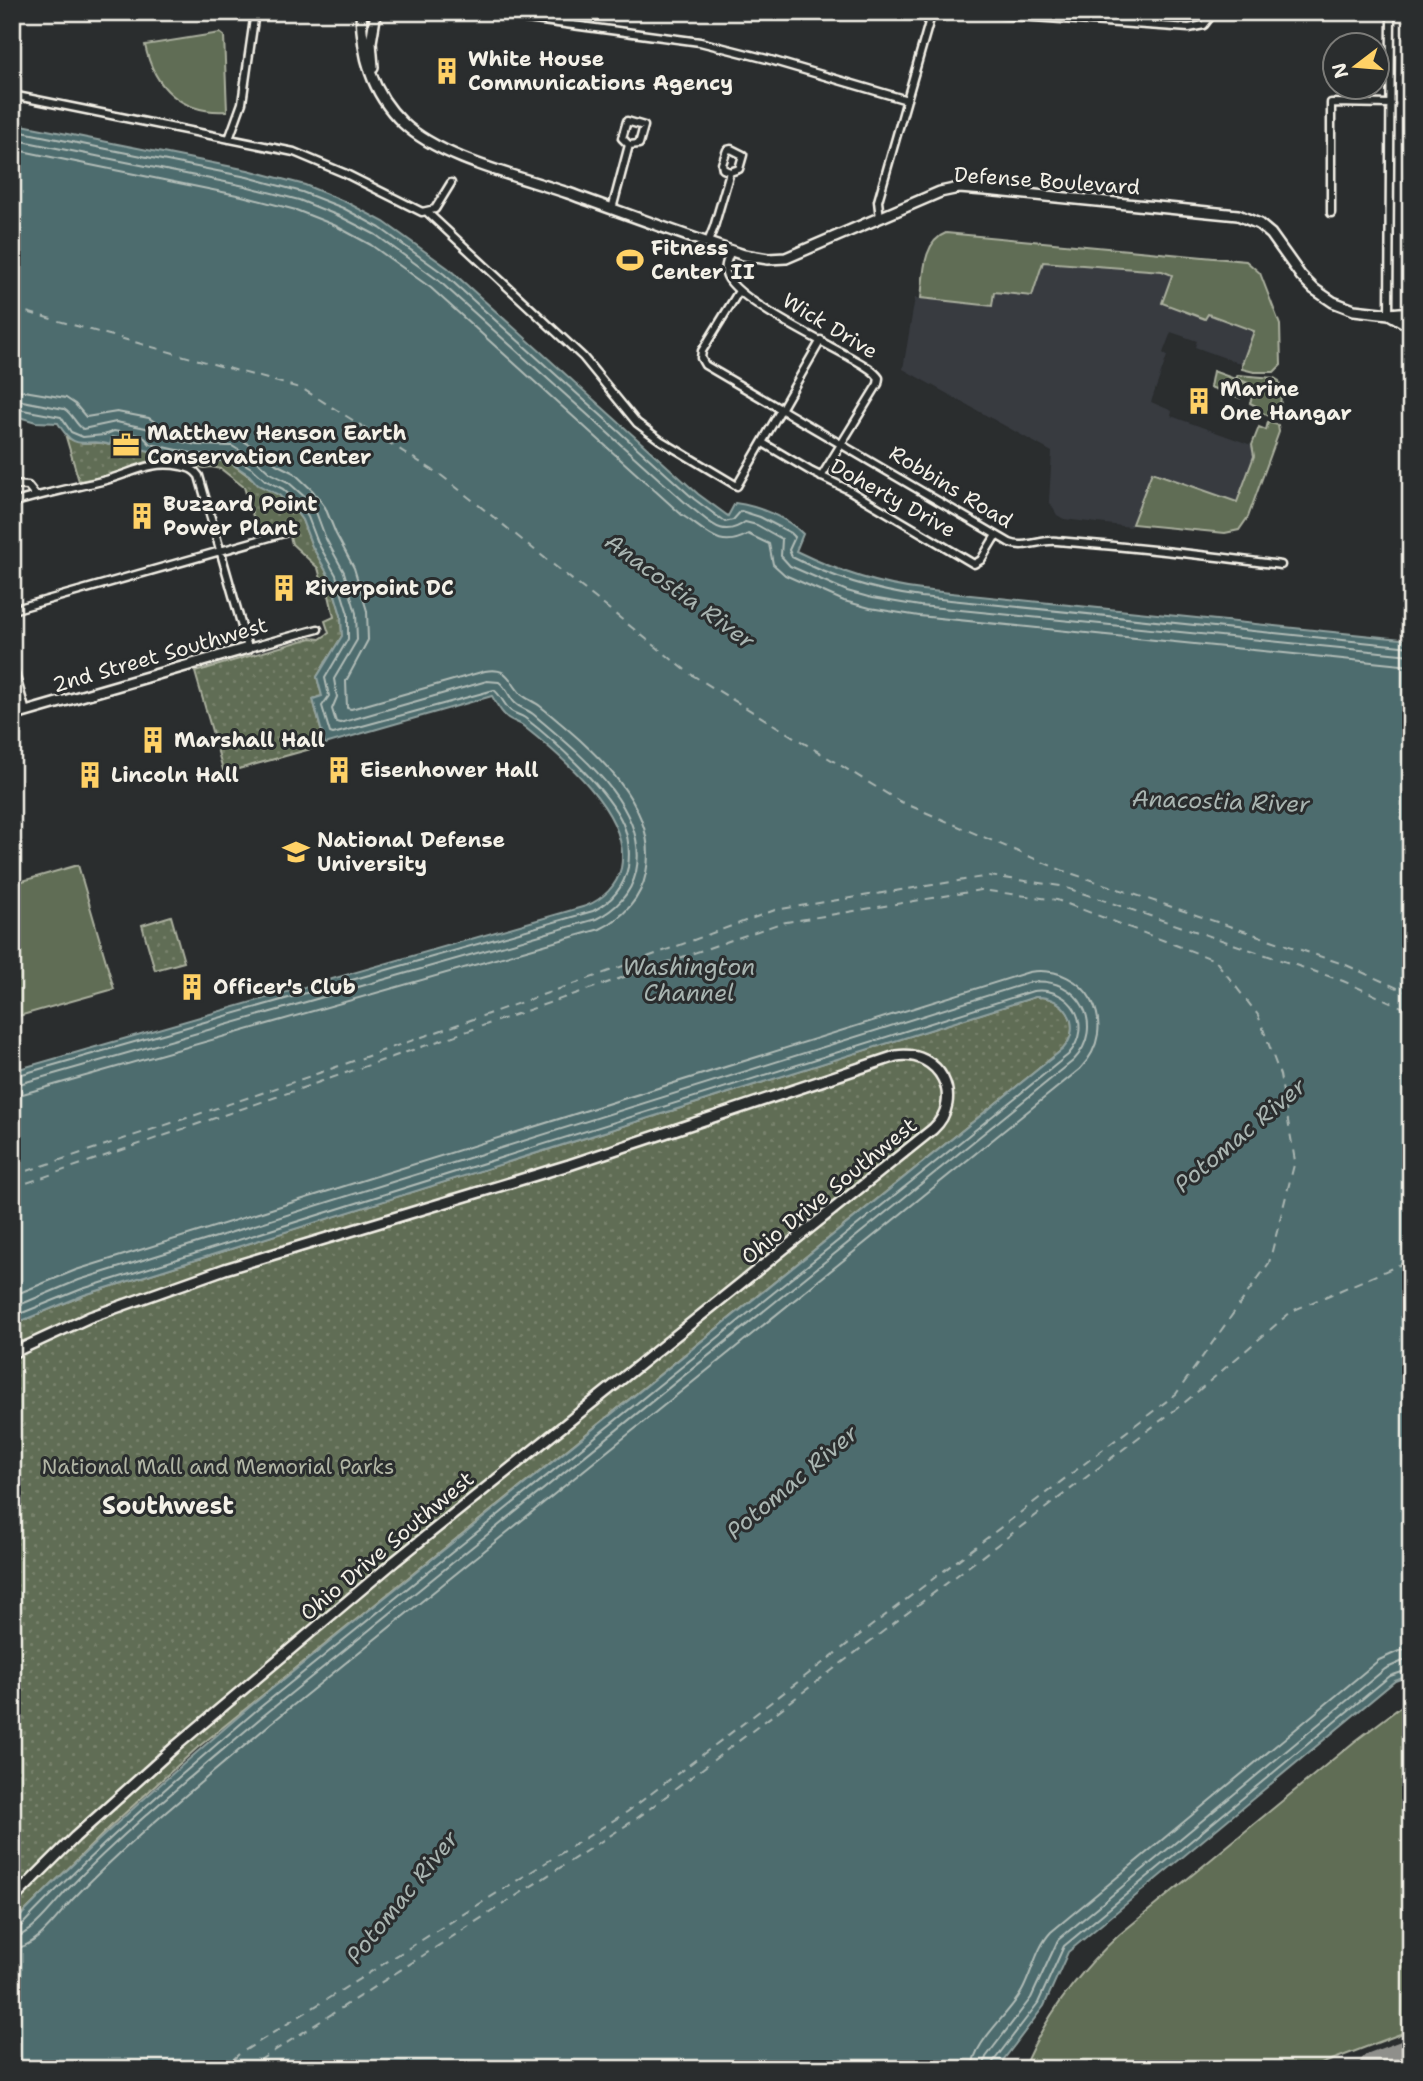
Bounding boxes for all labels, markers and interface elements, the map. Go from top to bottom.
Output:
north arrow [1322,32,1392,102]
place label: White House Communications Agency [468,45,733,97]
building icon: White House Communications Agency [432,56,462,86]
text: N [1326,60,1354,81]
street label: Defense Boulevard [953,161,1141,201]
place label: Fitness Center II [651,234,755,286]
sports icon: Fitness Center II [615,245,645,275]
street label: Wick Drive [777,287,883,365]
place label: Marine One Hangar [1220,375,1352,427]
building icon: Marine One Hangar [1184,386,1214,416]
place label: Matthew Henson Earth Conservation Center [147,419,406,471]
office icon: Matthew Henson Earth Conservation Center [111,430,141,460]
street label: Robbins Road [884,439,1018,535]
street label: Doherty Drive [825,452,961,544]
place label: Buzzard Point Power Plant [163,490,317,542]
building icon: Buzzard Point Power Plant [127,501,157,531]
water label: Anacostia River [599,527,762,656]
building icon: Riverpoint DC [269,573,299,603]
place label: Riverpoint DC [305,574,454,602]
street label: 2nd Street Southwest [49,611,271,699]
building icon: Marshall Hall [138,725,168,755]
place label: Marshall Hall [174,726,325,754]
building icon: Eisenhower Hall [324,755,354,785]
place label: Eisenhower Hall [360,756,539,784]
building icon: Lincoln Hall [75,760,105,790]
place label: Lincoln Hall [111,761,239,789]
water label: Anacostia River [1131,783,1312,819]
place label: National Defense University [317,826,505,878]
school or university icon: National Defense University [281,837,311,867]
water label: Washington Channel [623,952,755,1008]
building icon: Officer's Club [177,972,207,1002]
place label: Officer's Club [213,973,356,1001]
water label: Potomac River [1168,1070,1313,1199]
street label: Ohio Drive Southwest [735,1111,923,1271]
water label: Potomac River [720,1417,865,1546]
park label: National Mall and Memorial Parks [42,1453,394,1481]
street label: Ohio Drive Southwest [294,1465,480,1627]
district label: Southwest [102,1490,234,1522]
water label: Potomac River [339,1823,466,1970]

